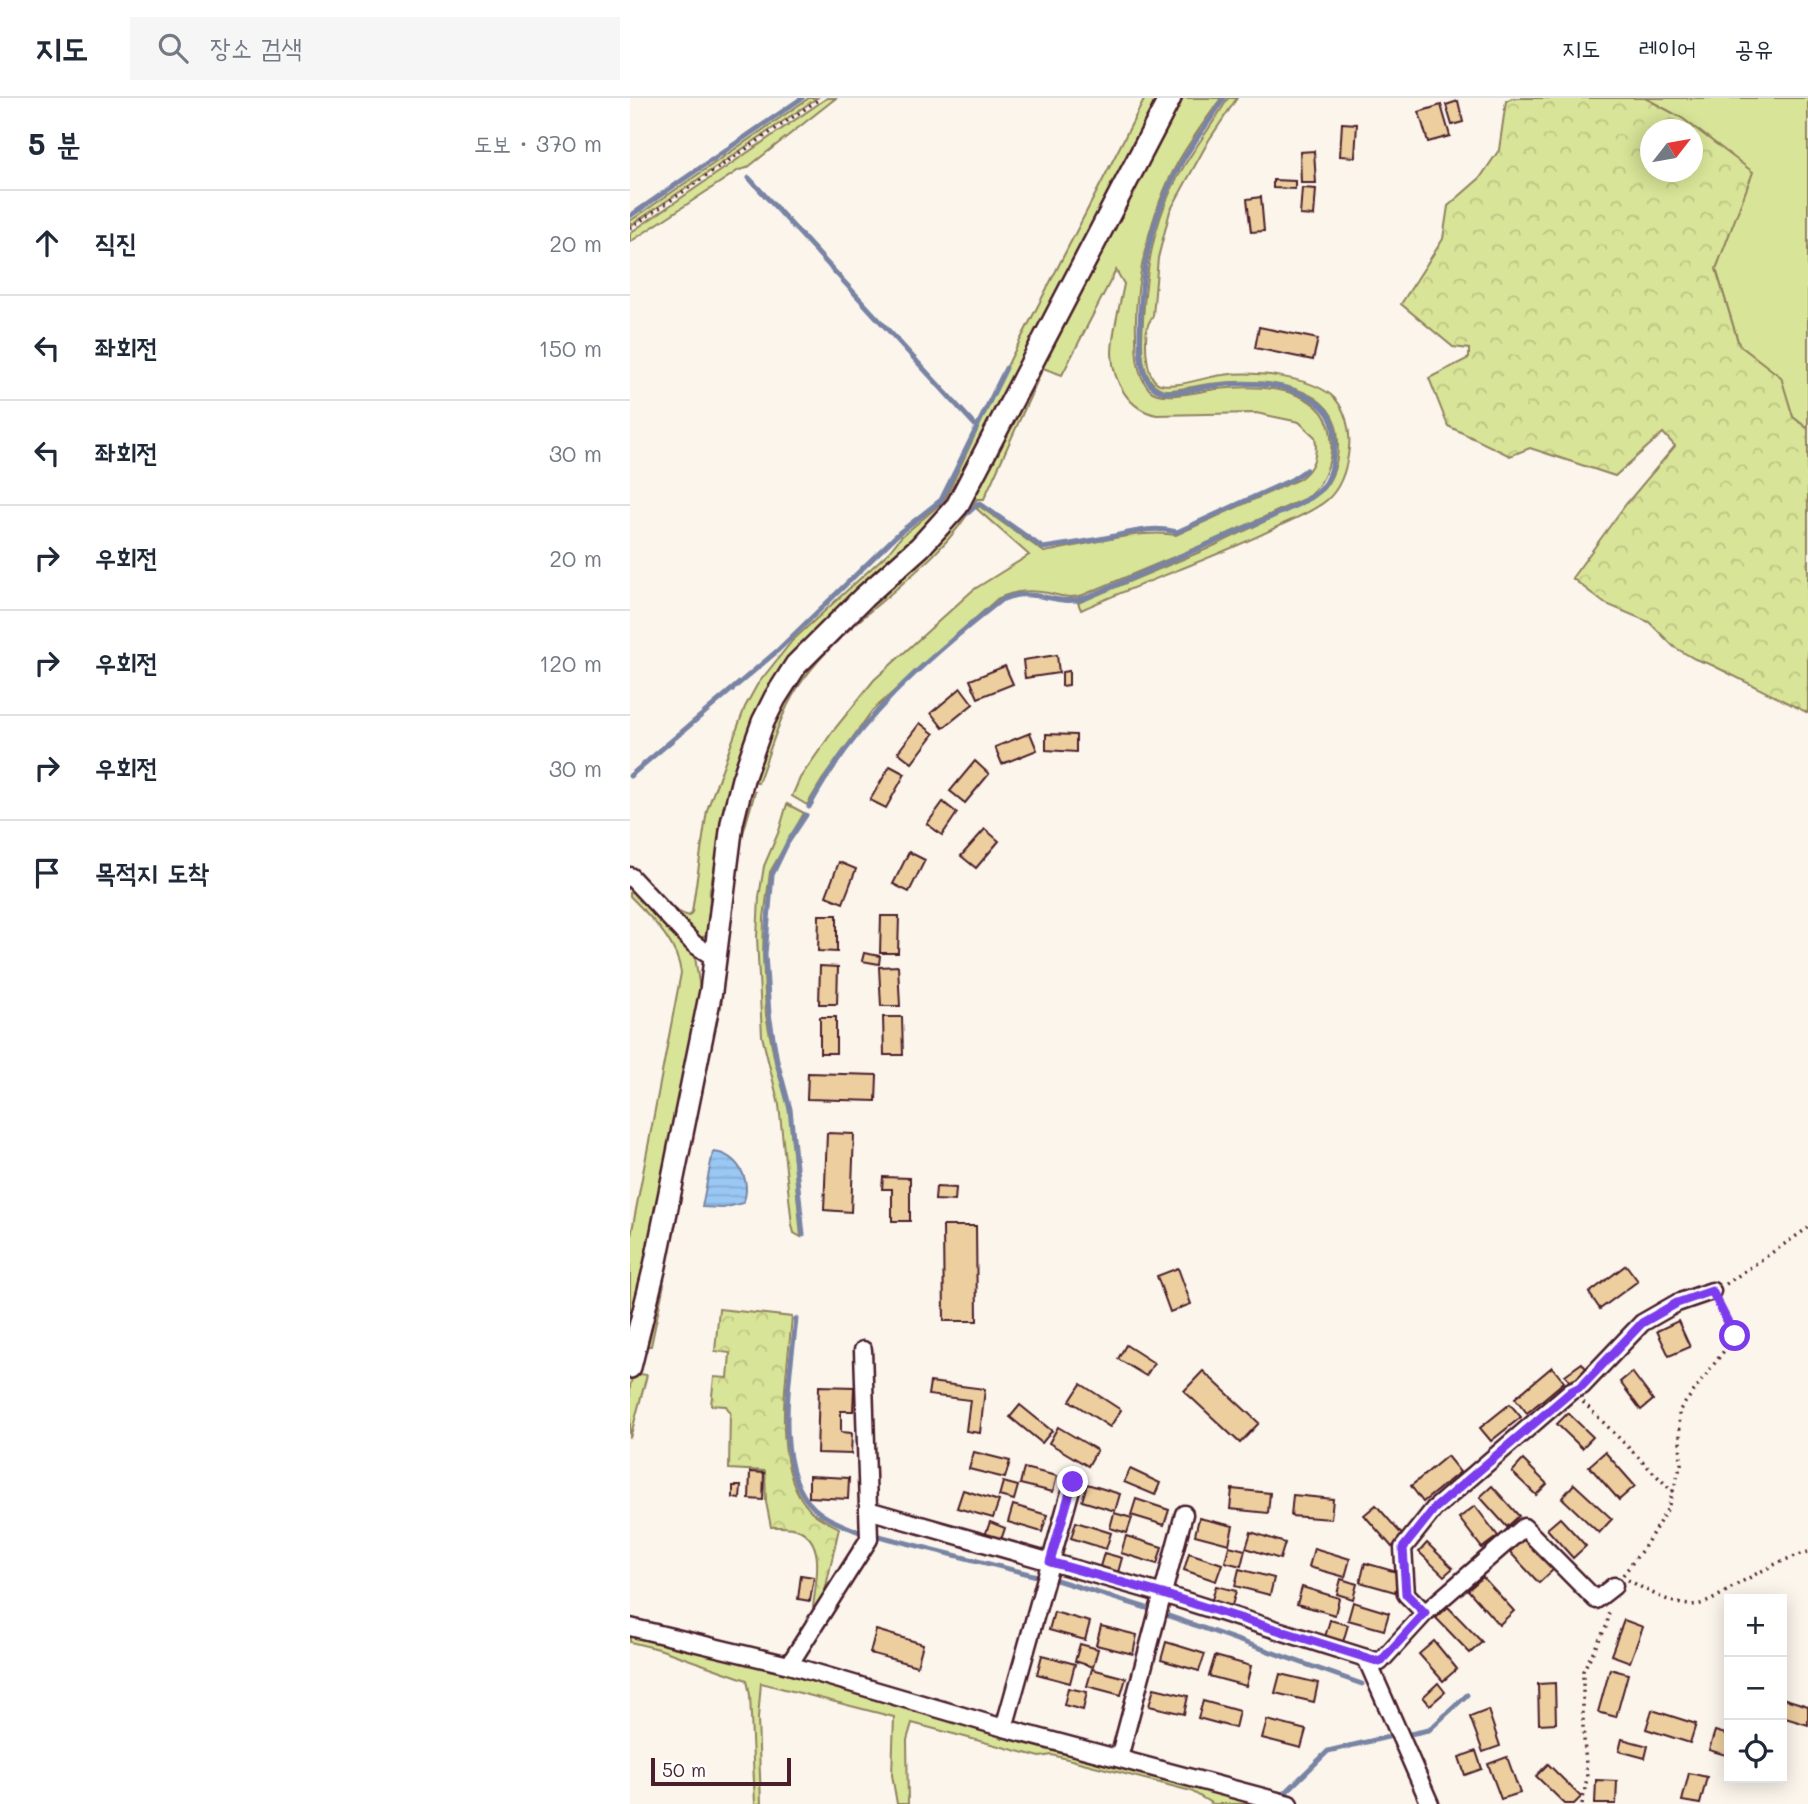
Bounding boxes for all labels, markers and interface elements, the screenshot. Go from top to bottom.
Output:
search box [130,17,620,80]
text: 지도 [35,25,88,68]
icon: search [154,29,192,67]
text: 장소 검색 [210,30,302,64]
text: 지도 [1562,32,1600,63]
text: 레이어 [1638,32,1696,63]
text: 공유 [1734,32,1773,63]
north arrow [1640,119,1703,182]
text: 5 분 [28,123,80,163]
text: 도보 · 370 m [474,128,602,158]
icon: ahead [28,224,66,262]
text: 직진 [95,225,137,259]
text: 20 m [549,228,602,258]
icon: left [28,329,66,367]
text: 좌회전 [95,330,158,364]
text: 150 m [538,333,602,363]
icon: left [28,434,66,472]
text: 좌회전 [95,435,158,469]
text: 30 m [549,438,602,468]
icon: right [28,539,66,577]
text: 우회전 [95,540,158,574]
text: 20 m [549,543,602,573]
icon: right [28,644,66,682]
text: 우회전 [95,645,158,679]
text: 120 m [539,648,602,678]
icon: right [28,749,66,787]
text: 우회전 [95,750,158,784]
text: 30 m [549,753,602,783]
icon: arrive [28,854,66,892]
text: 목적지 도착 [95,855,209,889]
route start [1719,1320,1750,1351]
route end [1057,1466,1088,1497]
map controls [1724,1594,1787,1783]
button: + [1724,1594,1787,1657]
button: − [1724,1657,1787,1720]
button: locate [1724,1720,1787,1783]
scale bar [651,1755,791,1787]
text: 50 m [662,1757,706,1782]

